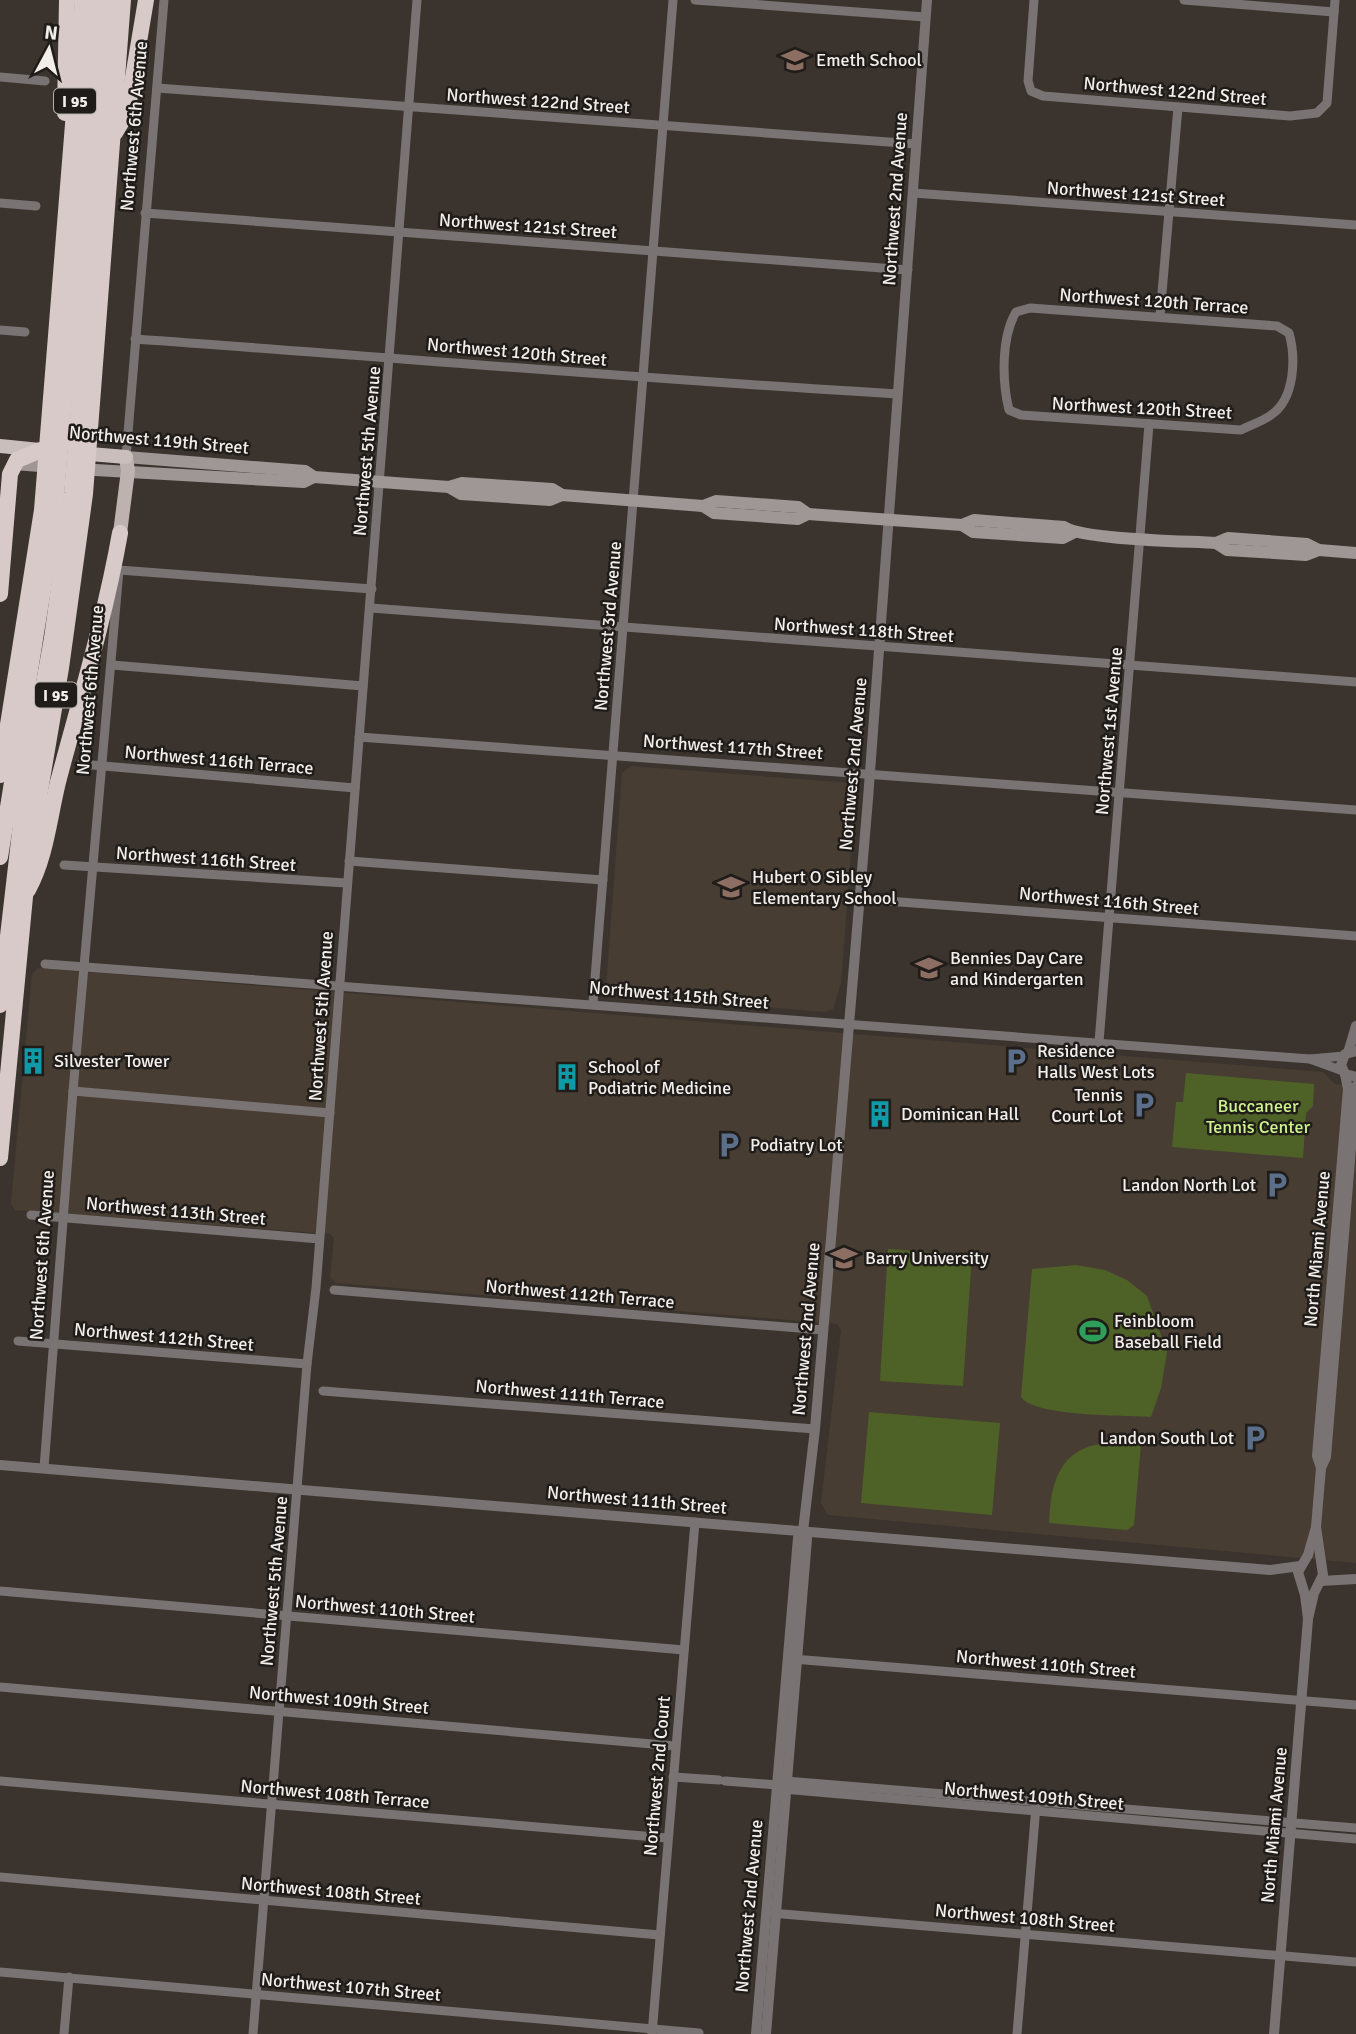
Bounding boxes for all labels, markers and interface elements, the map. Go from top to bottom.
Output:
north arrow [14,14,84,84]
text: N [43,20,59,46]
street label: Northwest 6th Avenue [116,40,152,212]
school or university icon: Emeth School [780,45,810,75]
place label: Emeth School [816,49,922,71]
street label: Northwest 122nd Street [1083,72,1267,110]
street label: Northwest 122nd Street [446,84,630,118]
road number: I 95 [54,88,96,114]
street label: Northwest 2nd Avenue [878,112,912,286]
street label: Northwest 121st Street [1046,177,1226,211]
street label: Northwest 121st Street [438,209,618,243]
street label: Northwest 120th Terrace [1059,283,1249,319]
street label: Northwest 120th Street [426,333,608,371]
street label: Northwest 5th Avenue [349,365,385,537]
street label: Northwest 120th Street [1051,392,1233,424]
street label: Northwest 119th Street [68,421,250,459]
street label: Northwest 3rd Avenue [590,540,626,712]
street label: Northwest 6th Avenue [72,604,108,776]
street label: Northwest 118th Street [773,613,955,647]
street label: Northwest 1st Avenue [1091,646,1127,816]
street label: Northwest 2nd Avenue [834,677,872,851]
road number: I 95 [35,682,77,708]
street label: Northwest 117th Street [642,730,824,764]
street label: Northwest 116th Terrace [124,741,314,779]
street label: Northwest 116th Street [115,842,297,876]
place label: Hubert O Sibley Elementary School [752,866,897,909]
school or university icon: Hubert O Sibley Elementary School [716,872,746,902]
street label: Northwest 116th Street [1018,882,1200,920]
street label: Northwest 5th Avenue [304,930,338,1102]
place label: Bennies Day Care and Kindergarten [950,947,1083,990]
school or university icon: Bennies Day Care and Kindergarten [914,953,944,983]
street label: Northwest 115th Street [588,976,770,1014]
place label: Residence Halls West Lots [1037,1040,1155,1083]
building icon: Silvester Tower [18,1046,48,1076]
parking icon: Residence Halls West Lots [1001,1046,1031,1076]
place label: Silvester Tower [54,1050,170,1072]
place label: School of Podiatric Medicine [588,1056,731,1099]
building icon: School of Podiatric Medicine [552,1062,582,1092]
place label: Tennis Court Lot [1051,1084,1123,1127]
parking icon: Tennis Court Lot [1129,1090,1159,1120]
park label: Buccaneer Tennis Center [1206,1095,1310,1138]
building icon: Dominican Hall [865,1099,895,1129]
place label: Dominican Hall [901,1103,1019,1125]
parking icon: Podiatry Lot [714,1130,744,1160]
place label: Podiatry Lot [750,1134,843,1156]
street label: Northwest 6th Avenue [25,1169,59,1341]
parking icon: Landon North Lot [1262,1170,1292,1200]
street label: North Miami Avenue [1299,1170,1335,1328]
place label: Landon North Lot [1122,1174,1256,1196]
street label: Northwest 113th Street [85,1192,267,1230]
street label: Northwest 2nd Avenue [787,1242,825,1416]
school or university icon: Barry University [829,1243,859,1273]
place label: Barry University [865,1247,989,1269]
street label: Northwest 112th Terrace [485,1275,675,1313]
place label: Feinbloom Baseball Field [1114,1310,1222,1353]
sports icon: Feinbloom Baseball Field [1078,1316,1108,1346]
street label: Northwest 112th Street [73,1318,255,1356]
street label: Northwest 111th Terrace [475,1375,665,1413]
parking icon: Landon South Lot [1240,1423,1270,1453]
place label: Landon South Lot [1099,1427,1234,1449]
street label: Northwest 111th Street [546,1481,728,1519]
street label: Northwest 5th Avenue [256,1495,292,1667]
street label: Northwest 110th Street [294,1590,476,1628]
street label: Northwest 110th Street [955,1645,1137,1683]
street label: Northwest 109th Street [248,1681,430,1719]
street label: Northwest 2nd Court [639,1695,675,1857]
street label: North Miami Avenue [1256,1746,1292,1904]
street label: Northwest 108th Terrace [240,1775,430,1813]
street label: Northwest 109th Street [943,1777,1125,1815]
street label: Northwest 2nd Avenue [730,1819,768,1993]
street label: Northwest 108th Street [240,1872,422,1910]
street label: Northwest 108th Street [934,1899,1116,1937]
street label: Northwest 107th Street [260,1968,442,2006]

